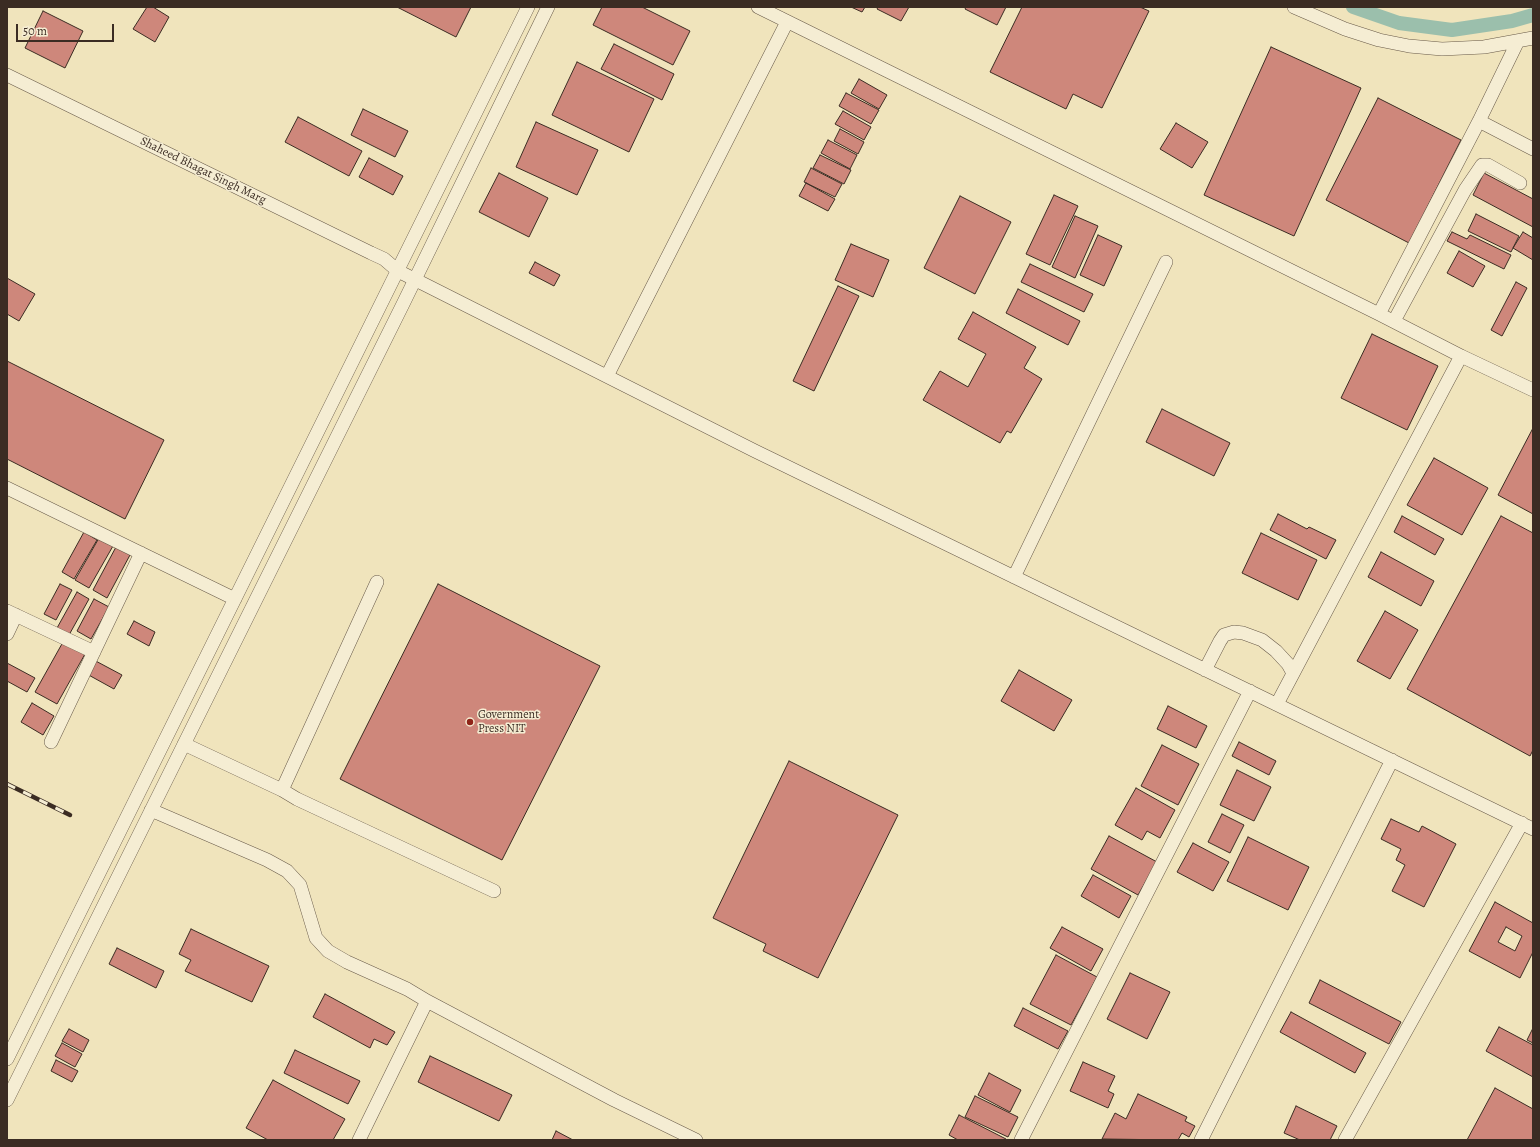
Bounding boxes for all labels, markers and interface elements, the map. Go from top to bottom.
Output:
scale bar [18,16,116,42]
text: 50 m [23,23,47,39]
street label: Shaheed Bhagat Singh Marg [138,134,268,208]
place label: Government Press NIT [478,708,539,736]
marker: Government Press NIT [465,717,475,727]

